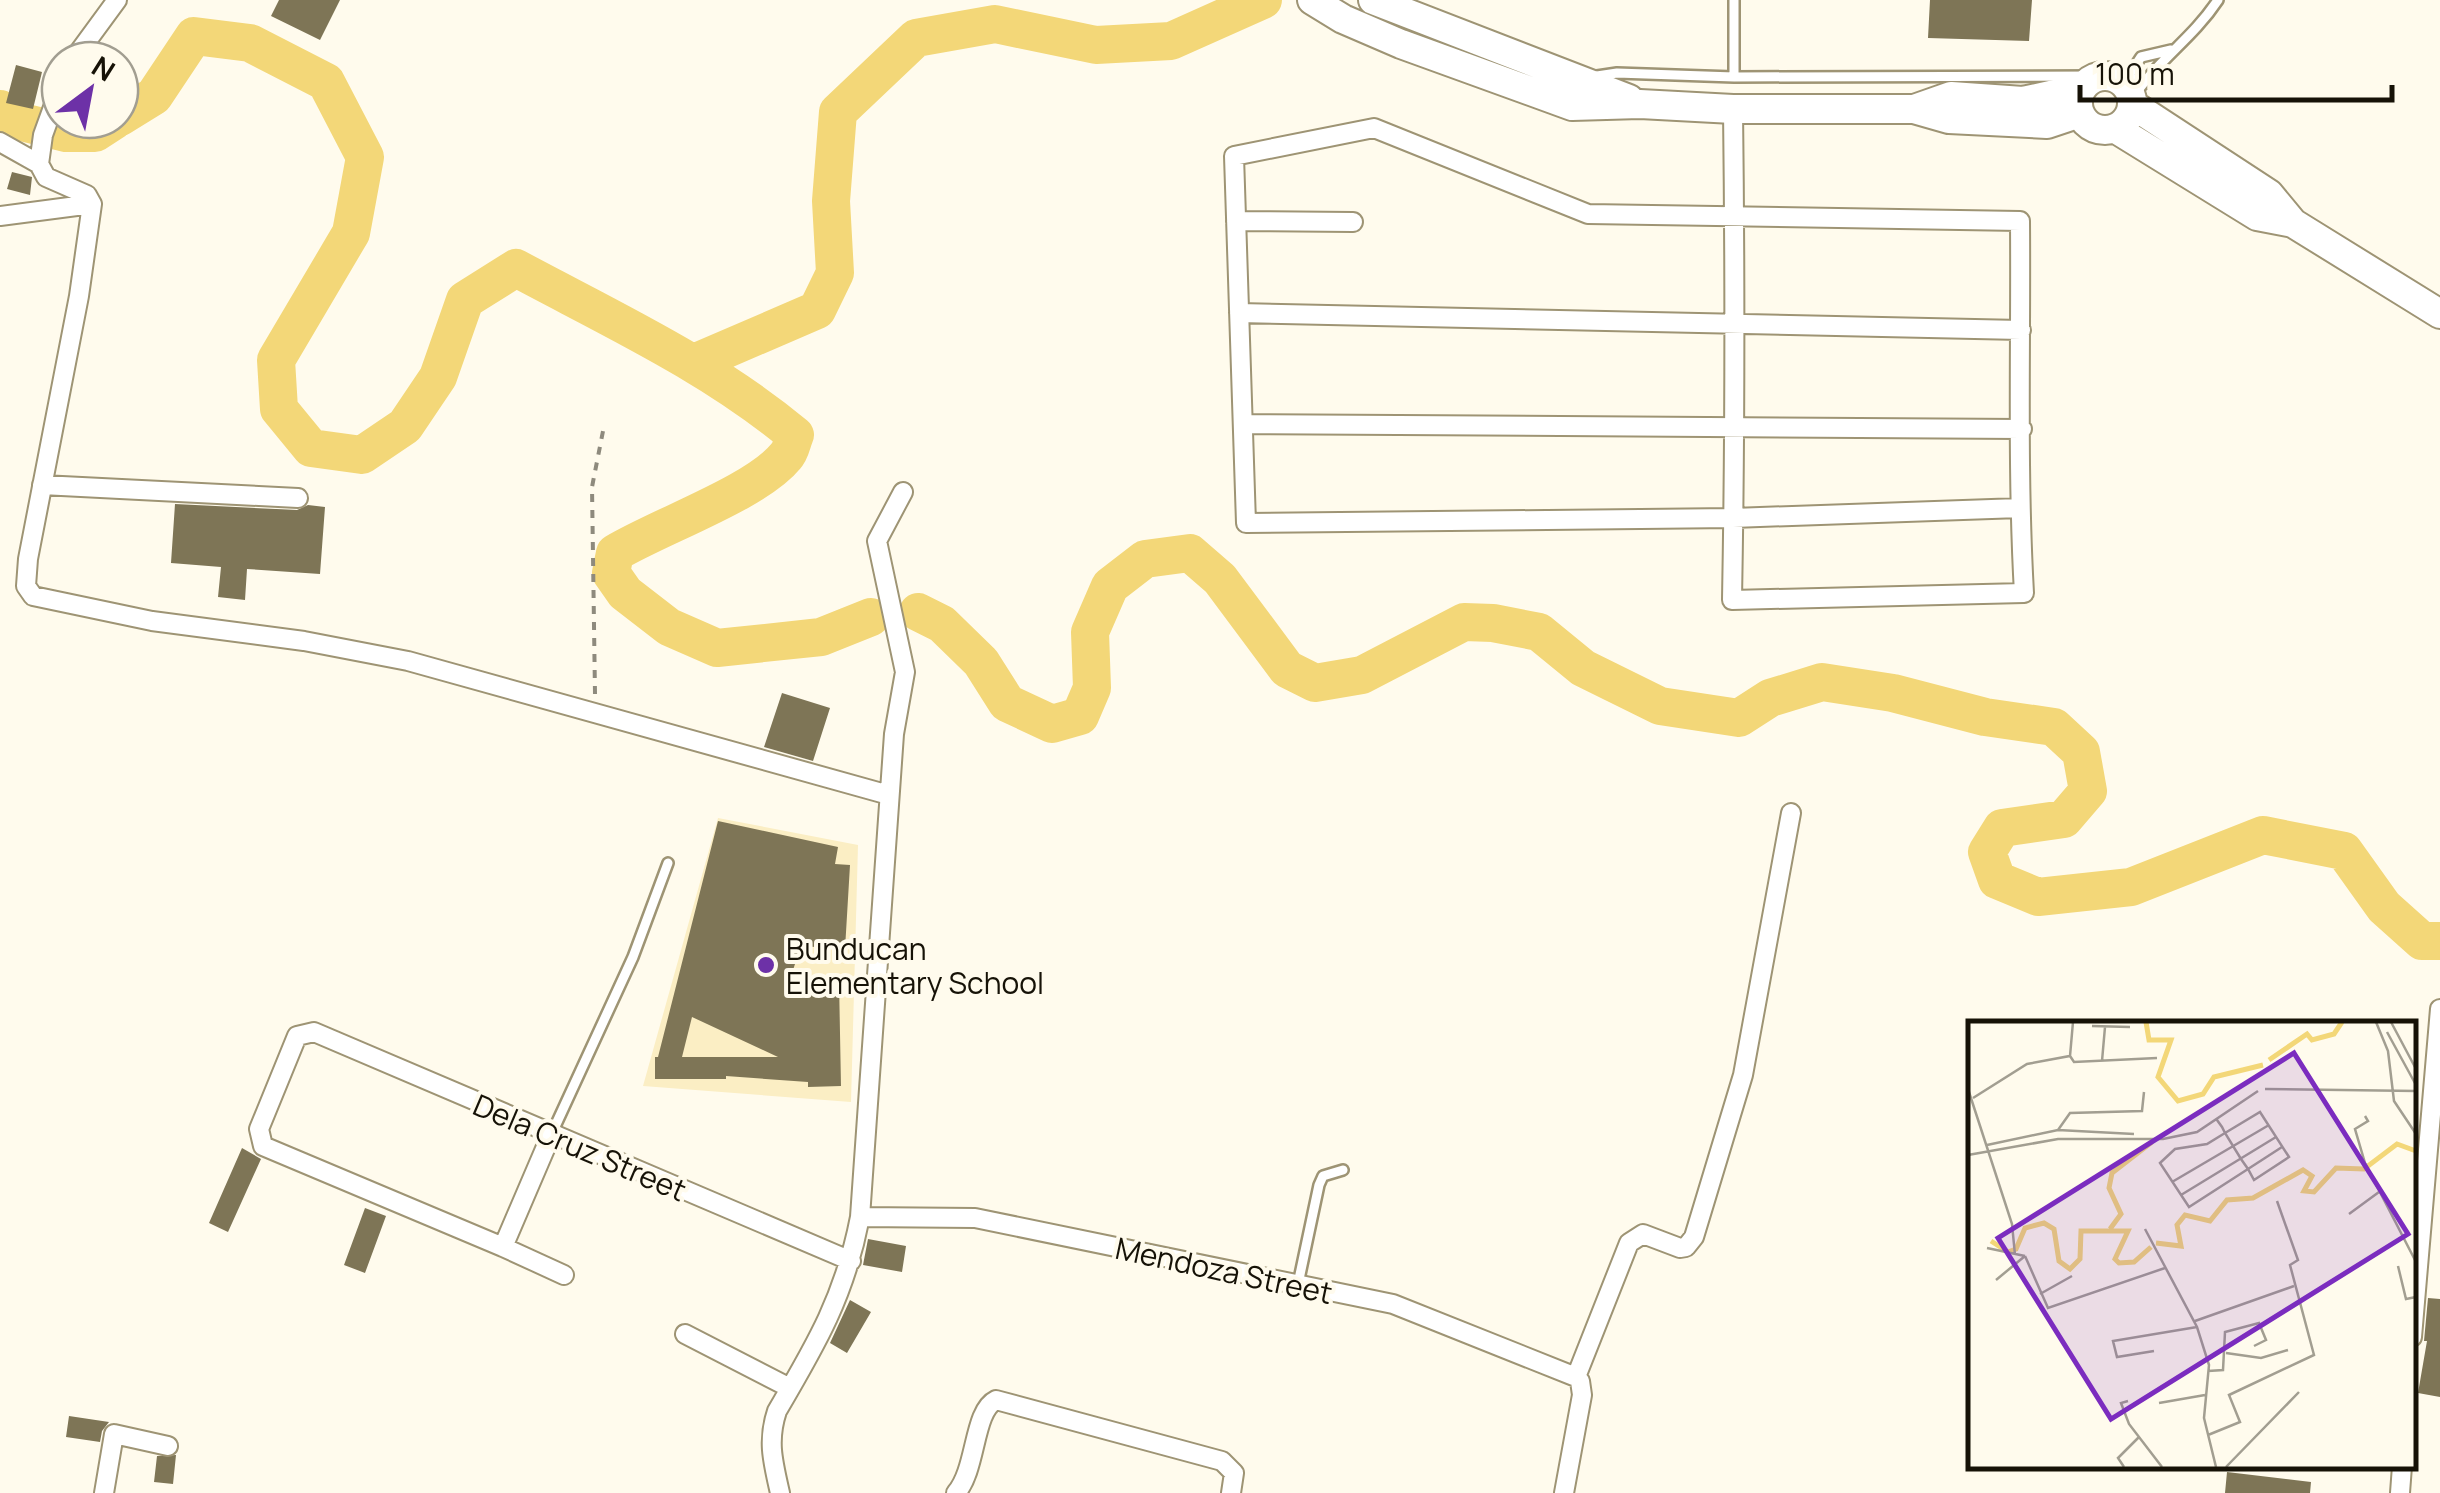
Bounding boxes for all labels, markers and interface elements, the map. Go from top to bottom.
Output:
north arrow [40,40,140,140]
scale bar [2080,40,2392,102]
text: N [85,47,122,89]
text: 100 m [2095,53,2175,94]
place label: Bunducan Elementary School [786,928,1044,1003]
marker: Bunducan Elementary School [755,954,777,976]
inset map [1968,1021,2415,1468]
street label: Dela Cruz Street [467,1084,693,1210]
street label: Mendoza Street [1112,1227,1336,1313]

